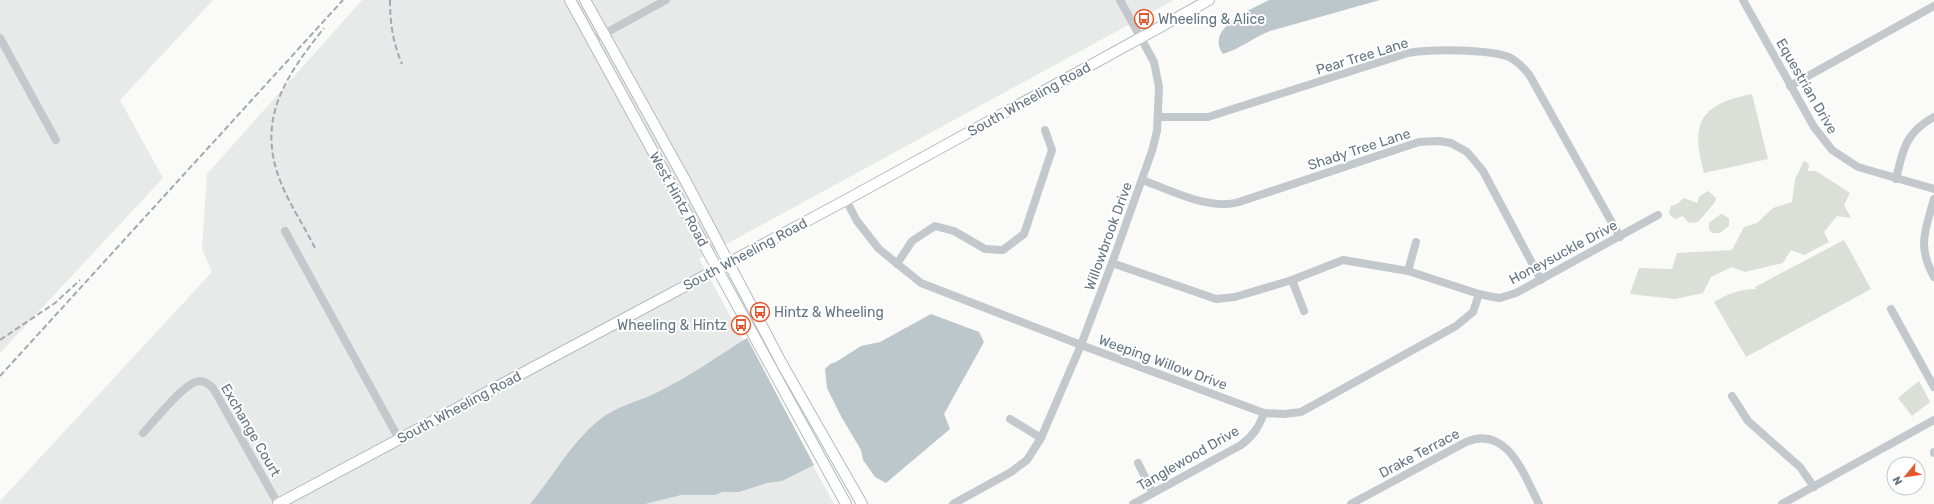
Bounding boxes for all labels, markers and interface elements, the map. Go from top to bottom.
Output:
bus stop icon: Wheeling & Alice [1133,8,1155,30]
place label: Wheeling & Alice [1158,11,1265,28]
street label: Pear Tree Lane [1314,34,1411,79]
street label: Equestrian Drive [1772,35,1841,137]
street label: South Wheeling Road [965,59,1094,140]
street label: Shady Tree Lane [1306,125,1413,174]
street label: West Hintz Road [645,149,712,250]
street label: Willowbrook Drive [1081,179,1136,293]
street label: South Wheeling Road [680,215,810,294]
street label: Honeysuckle Drive [1506,217,1621,288]
bus stop icon: Hintz & Wheeling [749,301,771,323]
place label: Hintz & Wheeling [774,304,884,321]
bus stop icon: Wheeling & Hintz [730,314,752,336]
place label: Wheeling & Hintz [617,317,727,334]
street label: Weeping Willow Drive [1096,331,1230,394]
street label: South Wheeling Road [394,368,524,447]
street label: Exchange Court [217,381,284,480]
street label: Tanglewood Drive [1134,422,1242,495]
street label: Drake Terrace [1376,425,1463,482]
north arrow [1886,456,1926,496]
text: N [1890,474,1905,487]

